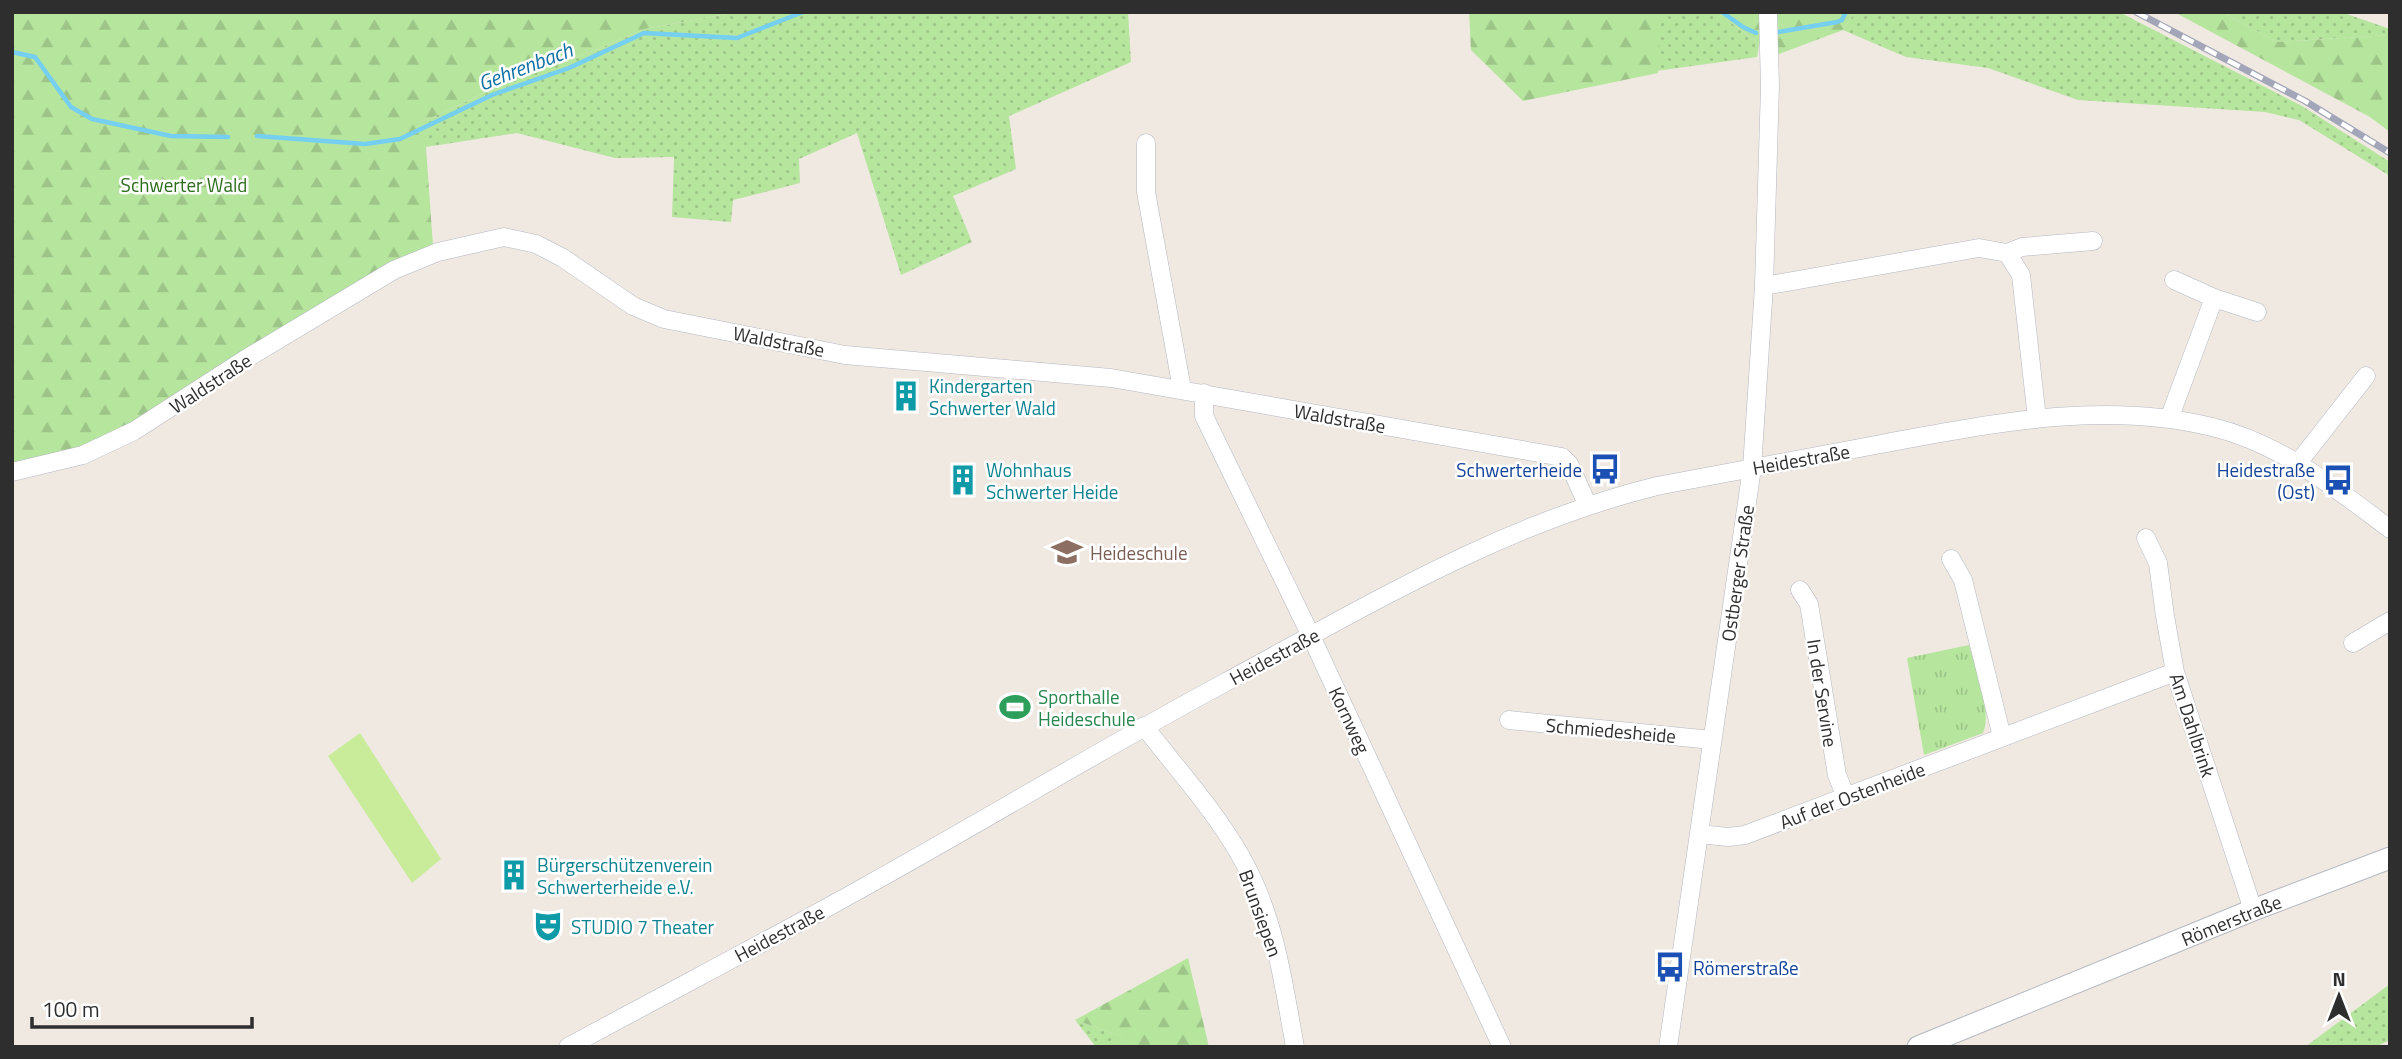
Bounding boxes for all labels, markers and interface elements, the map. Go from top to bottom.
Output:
water label: Gehrenbach [473,33,577,99]
park label: Schwerter Wald [121,170,247,199]
street label: Waldstraße [731,318,827,364]
street label: Waldstraße [163,346,257,420]
place label: Kindergarten Schwerter Wald [929,371,1056,422]
building icon: Kindergarten Schwerter Wald [889,379,923,413]
street label: Waldstraße [1292,396,1388,440]
street label: Heidestraße [1750,436,1852,482]
bus stop icon: Schwerterheide [1588,452,1622,486]
place label: Wohnhaus Schwerter Heide [986,455,1118,506]
place label: Schwerterheide [1456,455,1582,484]
place label: Heidestraße (Ost) [2217,455,2315,506]
building icon: Wohnhaus Schwerter Heide [946,463,980,497]
bus stop icon: Heidestraße (Ost) [2321,463,2355,497]
street label: Ostberger Straße [1713,503,1761,643]
school or university icon: Heideschule [1050,535,1084,569]
place label: Heideschule [1090,538,1188,567]
street label: Heidestraße [1224,620,1324,692]
street label: In der Servine [1800,637,1846,749]
street label: Am Dahlbrink [2163,669,2223,781]
place label: Sporthalle Heideschule [1038,682,1136,733]
street label: Kornweg [1322,682,1378,759]
sports icon: Sporthalle Heideschule [998,690,1032,724]
street label: Schmiedesheide [1545,710,1677,750]
street label: Auf der Ostenheide [1775,754,1929,836]
place label: Bürgerschützenverein Schwerterheide e.V. [537,850,712,901]
building icon: Bürgerschützenverein Schwerterheide e.V. [497,858,531,892]
street label: Brunsiepen [1232,865,1290,961]
street label: Römerstraße [2176,886,2285,953]
street label: Heidestraße [729,897,829,969]
theatre icon: STUDIO 7 Theater [531,909,565,943]
place label: STUDIO 7 Theater [571,912,715,941]
bus stop icon: Römerstraße [1653,950,1687,984]
place label: Römerstraße [1693,953,1799,982]
north arrow [2304,961,2374,1031]
text: N [2332,964,2346,993]
scale bar [32,986,252,1030]
text: 100 m [42,993,99,1025]

